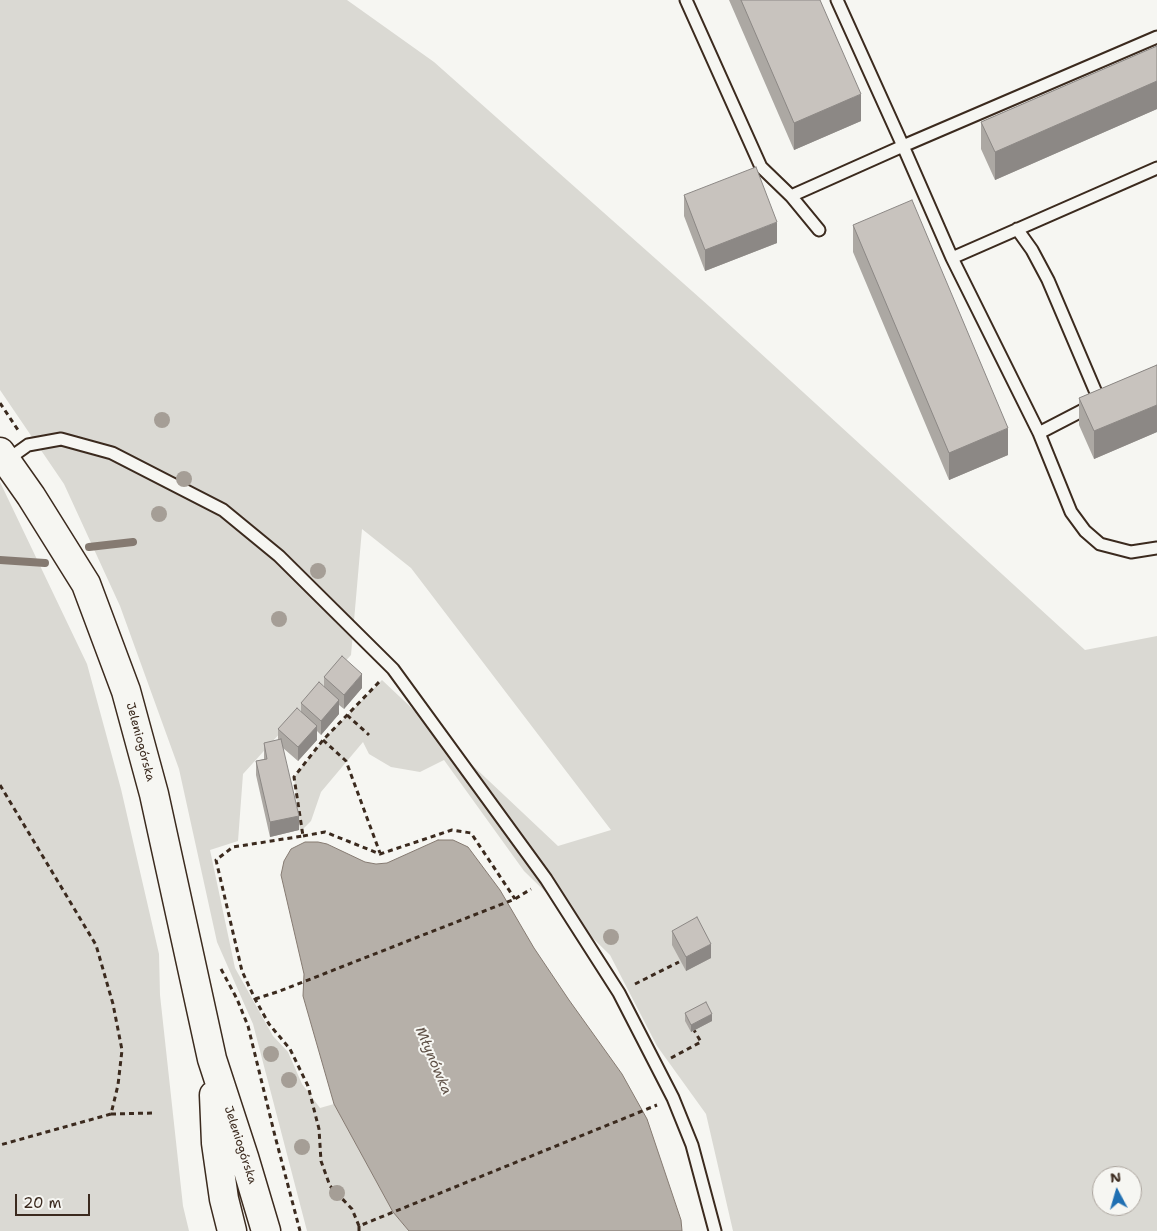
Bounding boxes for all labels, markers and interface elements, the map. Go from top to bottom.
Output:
street label: Jeleniogórska [123,701,157,783]
water label: Młynówka [411,1025,455,1097]
street label: Jeleniogórska [221,1104,259,1186]
north arrow [1092,1166,1142,1216]
text: N [1109,1168,1122,1187]
scale bar [18,1184,92,1216]
text: 20 m [23,1193,62,1213]

